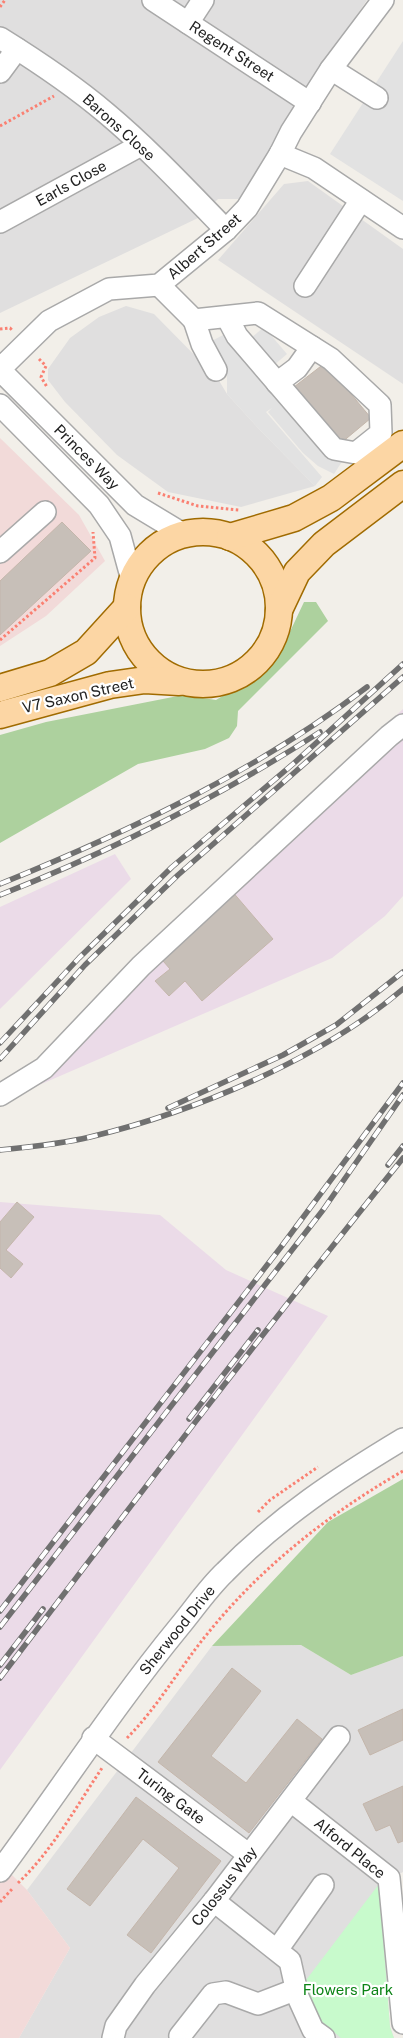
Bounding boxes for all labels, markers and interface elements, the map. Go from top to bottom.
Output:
street label: Regent Street [186,17,278,85]
street label: Barons Close [79,90,159,164]
street label: Earls Close [33,157,109,209]
street label: Albert Street [164,209,244,282]
street label: Princes Way [51,421,123,493]
street label: V7 Saxon Street [21,674,135,716]
street label: Sherwood Drive [136,1582,218,1678]
street label: Turing Gate [133,1765,209,1827]
street label: Alford Place [311,1814,389,1882]
street label: Colossus Way [188,1843,260,1929]
park label: Flowers Park [303,1981,393,1998]

